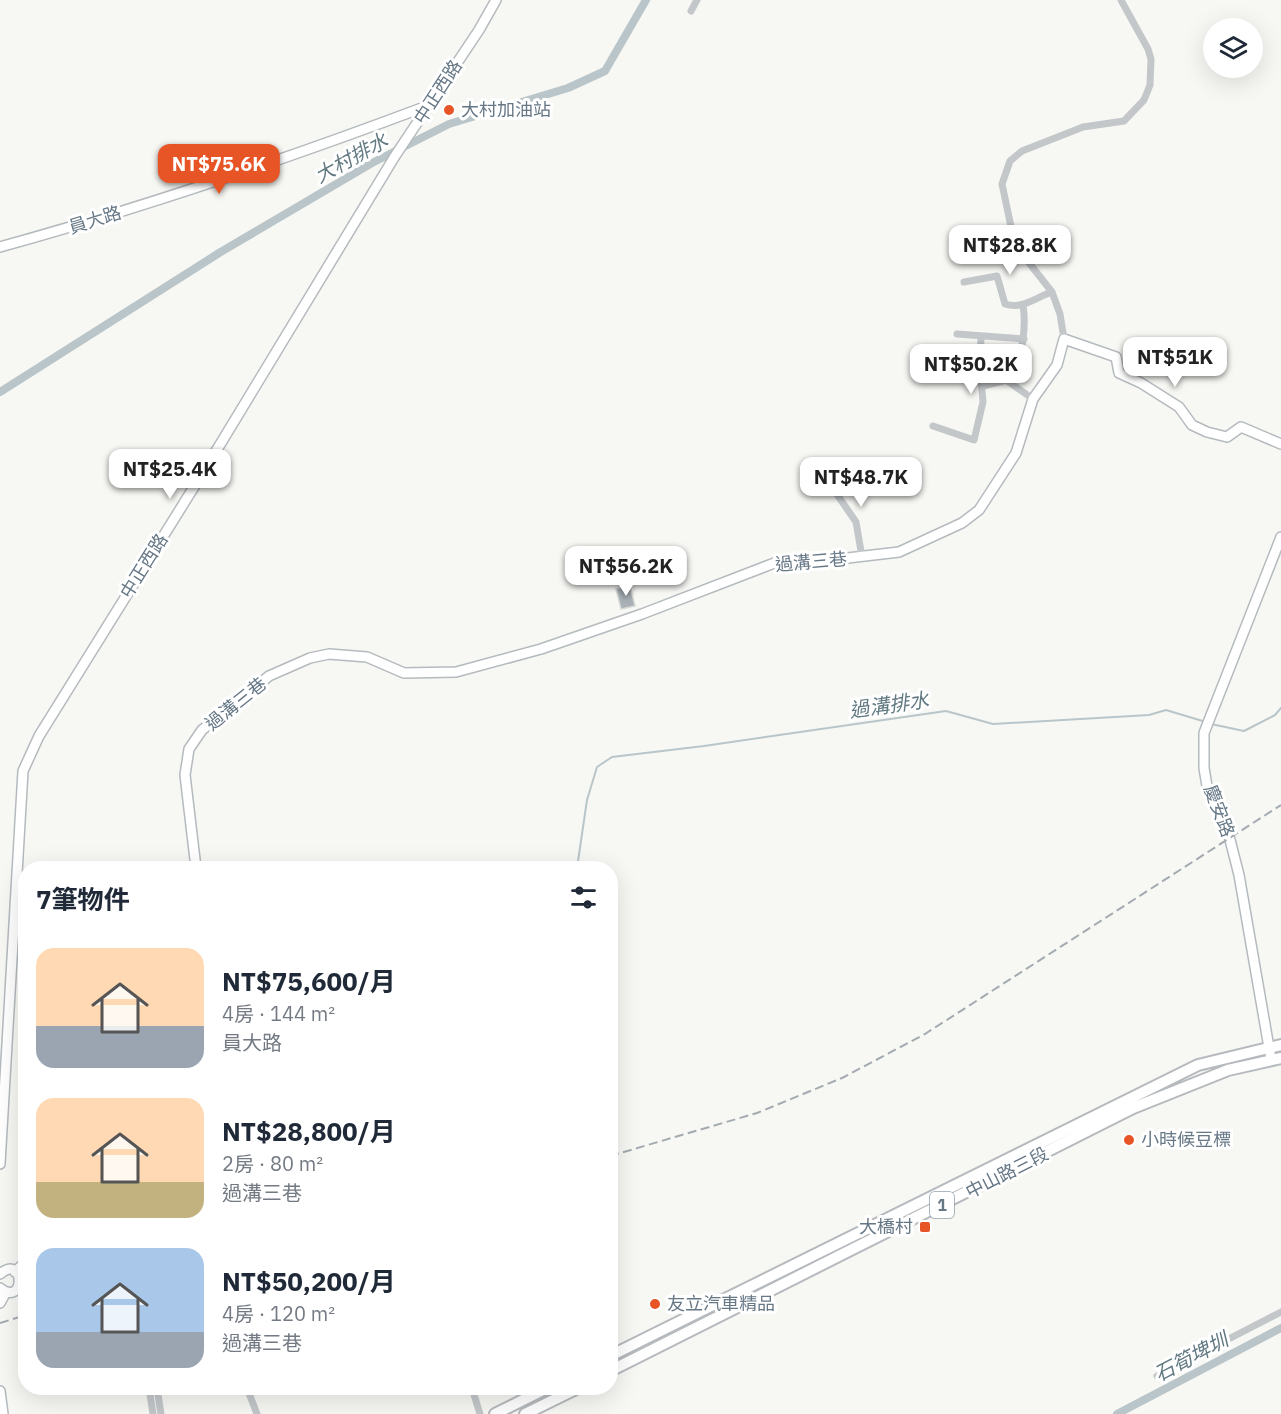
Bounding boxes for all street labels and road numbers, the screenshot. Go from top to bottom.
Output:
street label: 中正西路 [408,55,467,128]
street label: 員大路 [66,201,124,238]
street label: 中正西路 [115,529,172,602]
street label: 過溝三巷 [774,547,848,576]
street label: 過溝三巷 [200,672,271,735]
street label: 慶安路 [1199,781,1240,840]
street label: 中山路三段 [961,1142,1052,1203]
road number: 1 [930,1192,954,1218]

